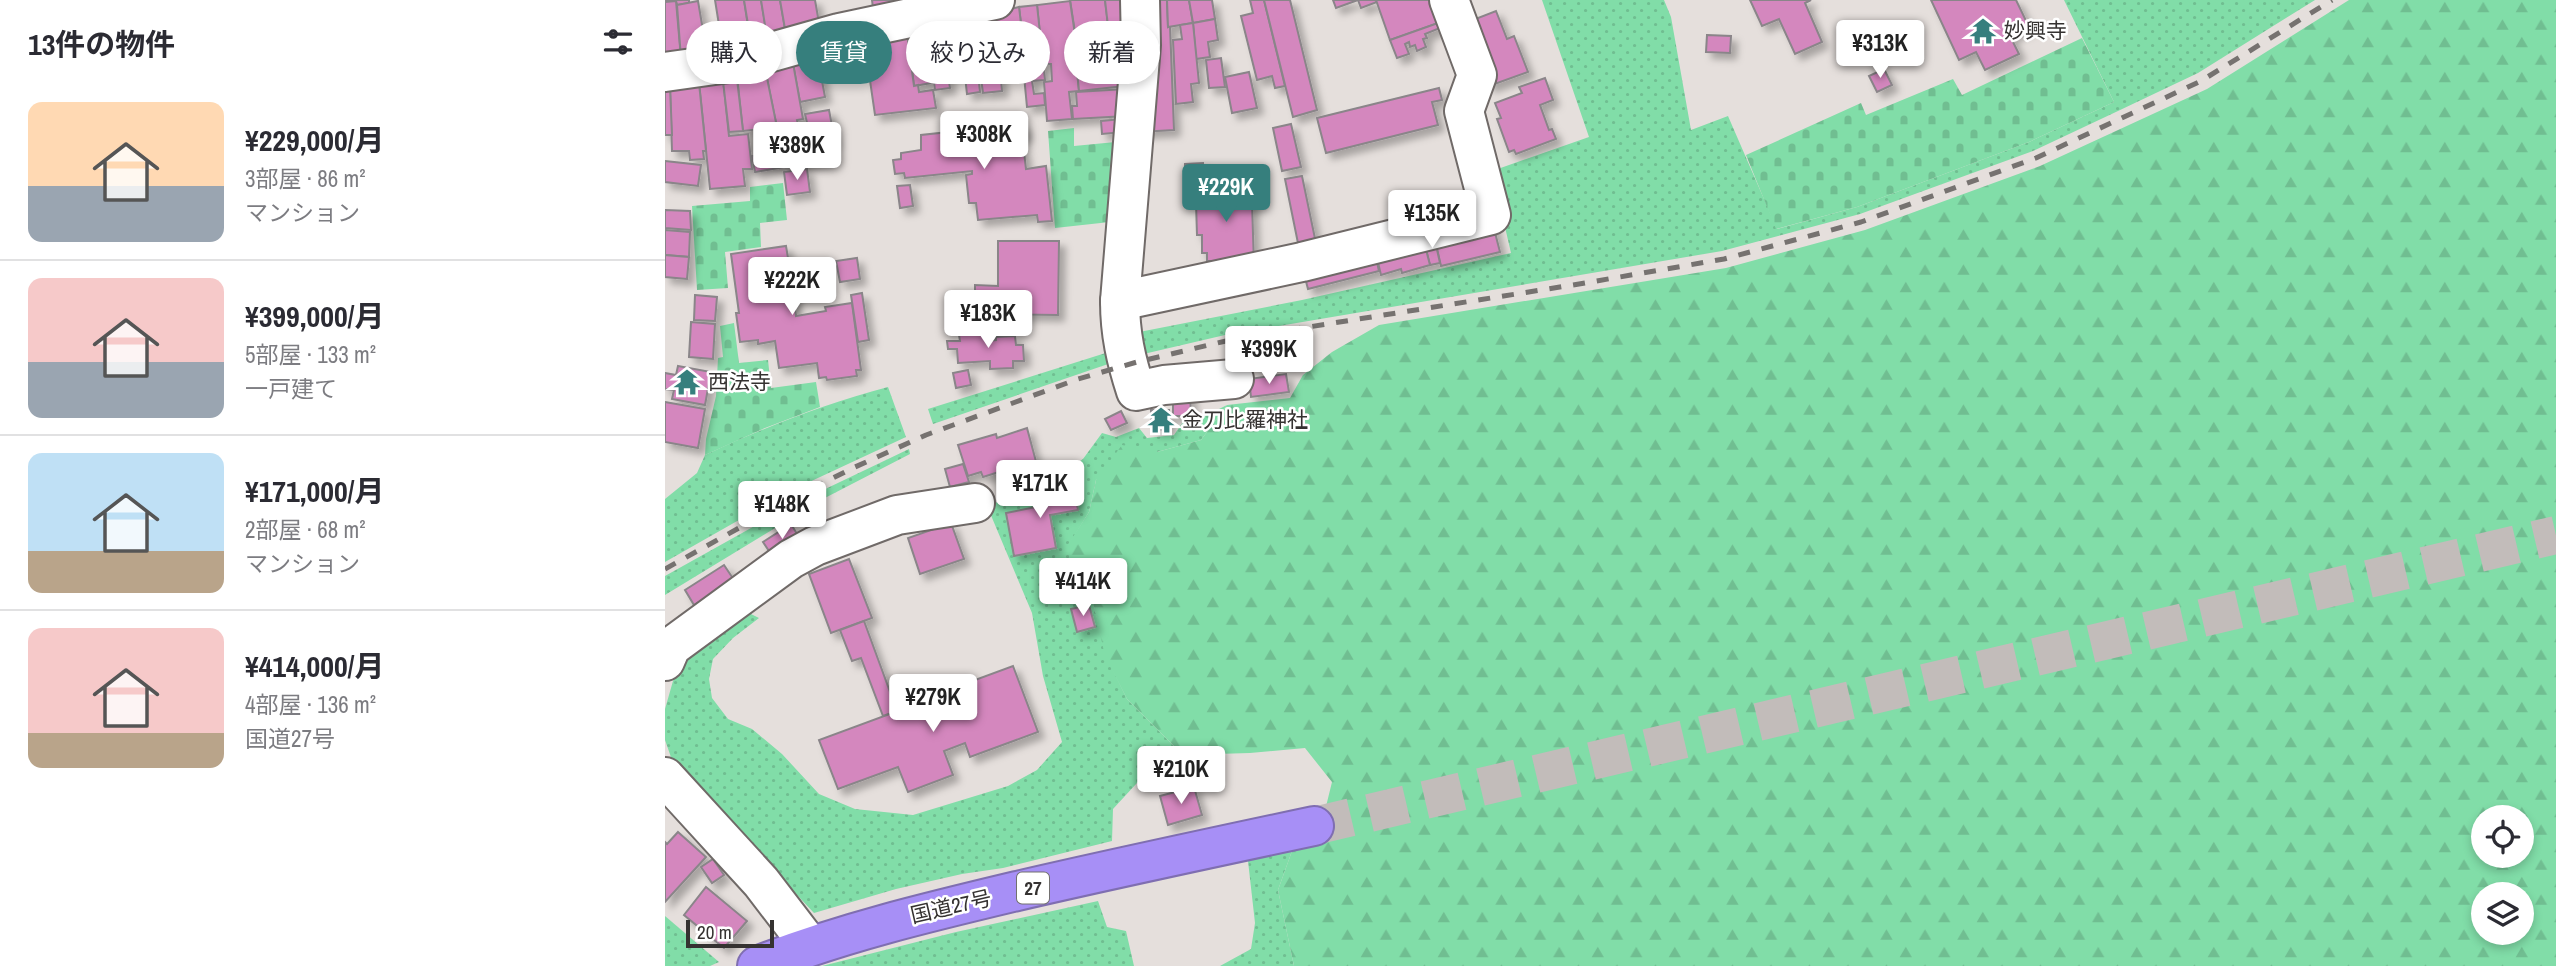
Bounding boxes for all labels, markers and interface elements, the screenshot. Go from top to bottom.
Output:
temple icon: 妙興寺 [1968,16,1998,46]
place label: 妙興寺 [2004,16,2067,45]
pin: ¥313K [1831,20,1929,80]
chip: 購入 [686,21,782,84]
chip: 賃貸 [796,21,892,84]
chip: 絞り込み [906,21,1050,84]
chip: 新着 [1064,21,1160,84]
icon: filters [599,23,637,61]
text: 13件の物件 [28,24,175,64]
text: ¥313K [1852,27,1908,58]
pin: ¥308K [935,111,1033,171]
text: ¥308K [956,118,1012,149]
text: ¥229,000/月 [245,120,384,160]
pin: ¥389K [748,122,846,182]
text: ¥389K [769,129,825,160]
icon: home [84,130,168,214]
text: 3部屋 · 86 m² [245,163,365,194]
pin: ¥229K [1177,164,1275,224]
text: ¥229K [1198,171,1254,202]
pin: ¥135K [1383,190,1481,250]
text: マンション [245,197,360,228]
text: ¥135K [1404,197,1460,228]
pin: ¥222K [743,258,841,317]
text: ¥222K [764,264,820,295]
pin: ¥183K [939,290,1037,350]
text: ¥399,000/月 [245,296,384,336]
text: ¥183K [960,297,1016,328]
icon: home [84,306,168,390]
pin: ¥399K [1220,326,1318,386]
text: ¥399K [1241,333,1297,364]
text: 5部屋 · 133 m² [245,339,376,370]
temple icon: 西法寺 [672,367,702,397]
place label: 西法寺 [708,367,771,396]
text: 一戸建て [245,373,337,404]
temple icon: 金刀比羅神社 [1146,405,1176,435]
place label: 金刀比羅神社 [1182,405,1308,434]
pin: ¥171K [991,461,1089,520]
text: ¥171K [1012,467,1068,498]
text: ¥171,000/月 [245,471,384,511]
icon: home [84,481,168,565]
pin: ¥148K [733,482,831,541]
text: ¥148K [754,488,810,519]
text: 2部屋 · 68 m² [245,514,365,545]
text: マンション [245,548,360,579]
pin: ¥414K [1034,558,1132,618]
text: ¥414K [1055,565,1111,596]
text: ¥414,000/月 [245,646,384,686]
icon: home [84,656,168,740]
pin: ¥279K [884,674,982,734]
text: ¥279K [905,681,961,712]
text: 4部屋 · 136 m² [245,689,376,720]
text: 国道27号 [245,723,335,754]
pin: ¥210K [1132,746,1230,806]
text: ¥210K [1153,753,1209,784]
map controls [2471,805,2534,945]
button: locate [2471,805,2534,868]
road number: 27 [1017,873,1049,904]
button: layers [2471,882,2534,945]
street label: 国道27号 [908,883,994,930]
scale bar [686,917,773,949]
text: 20 m [697,919,732,945]

